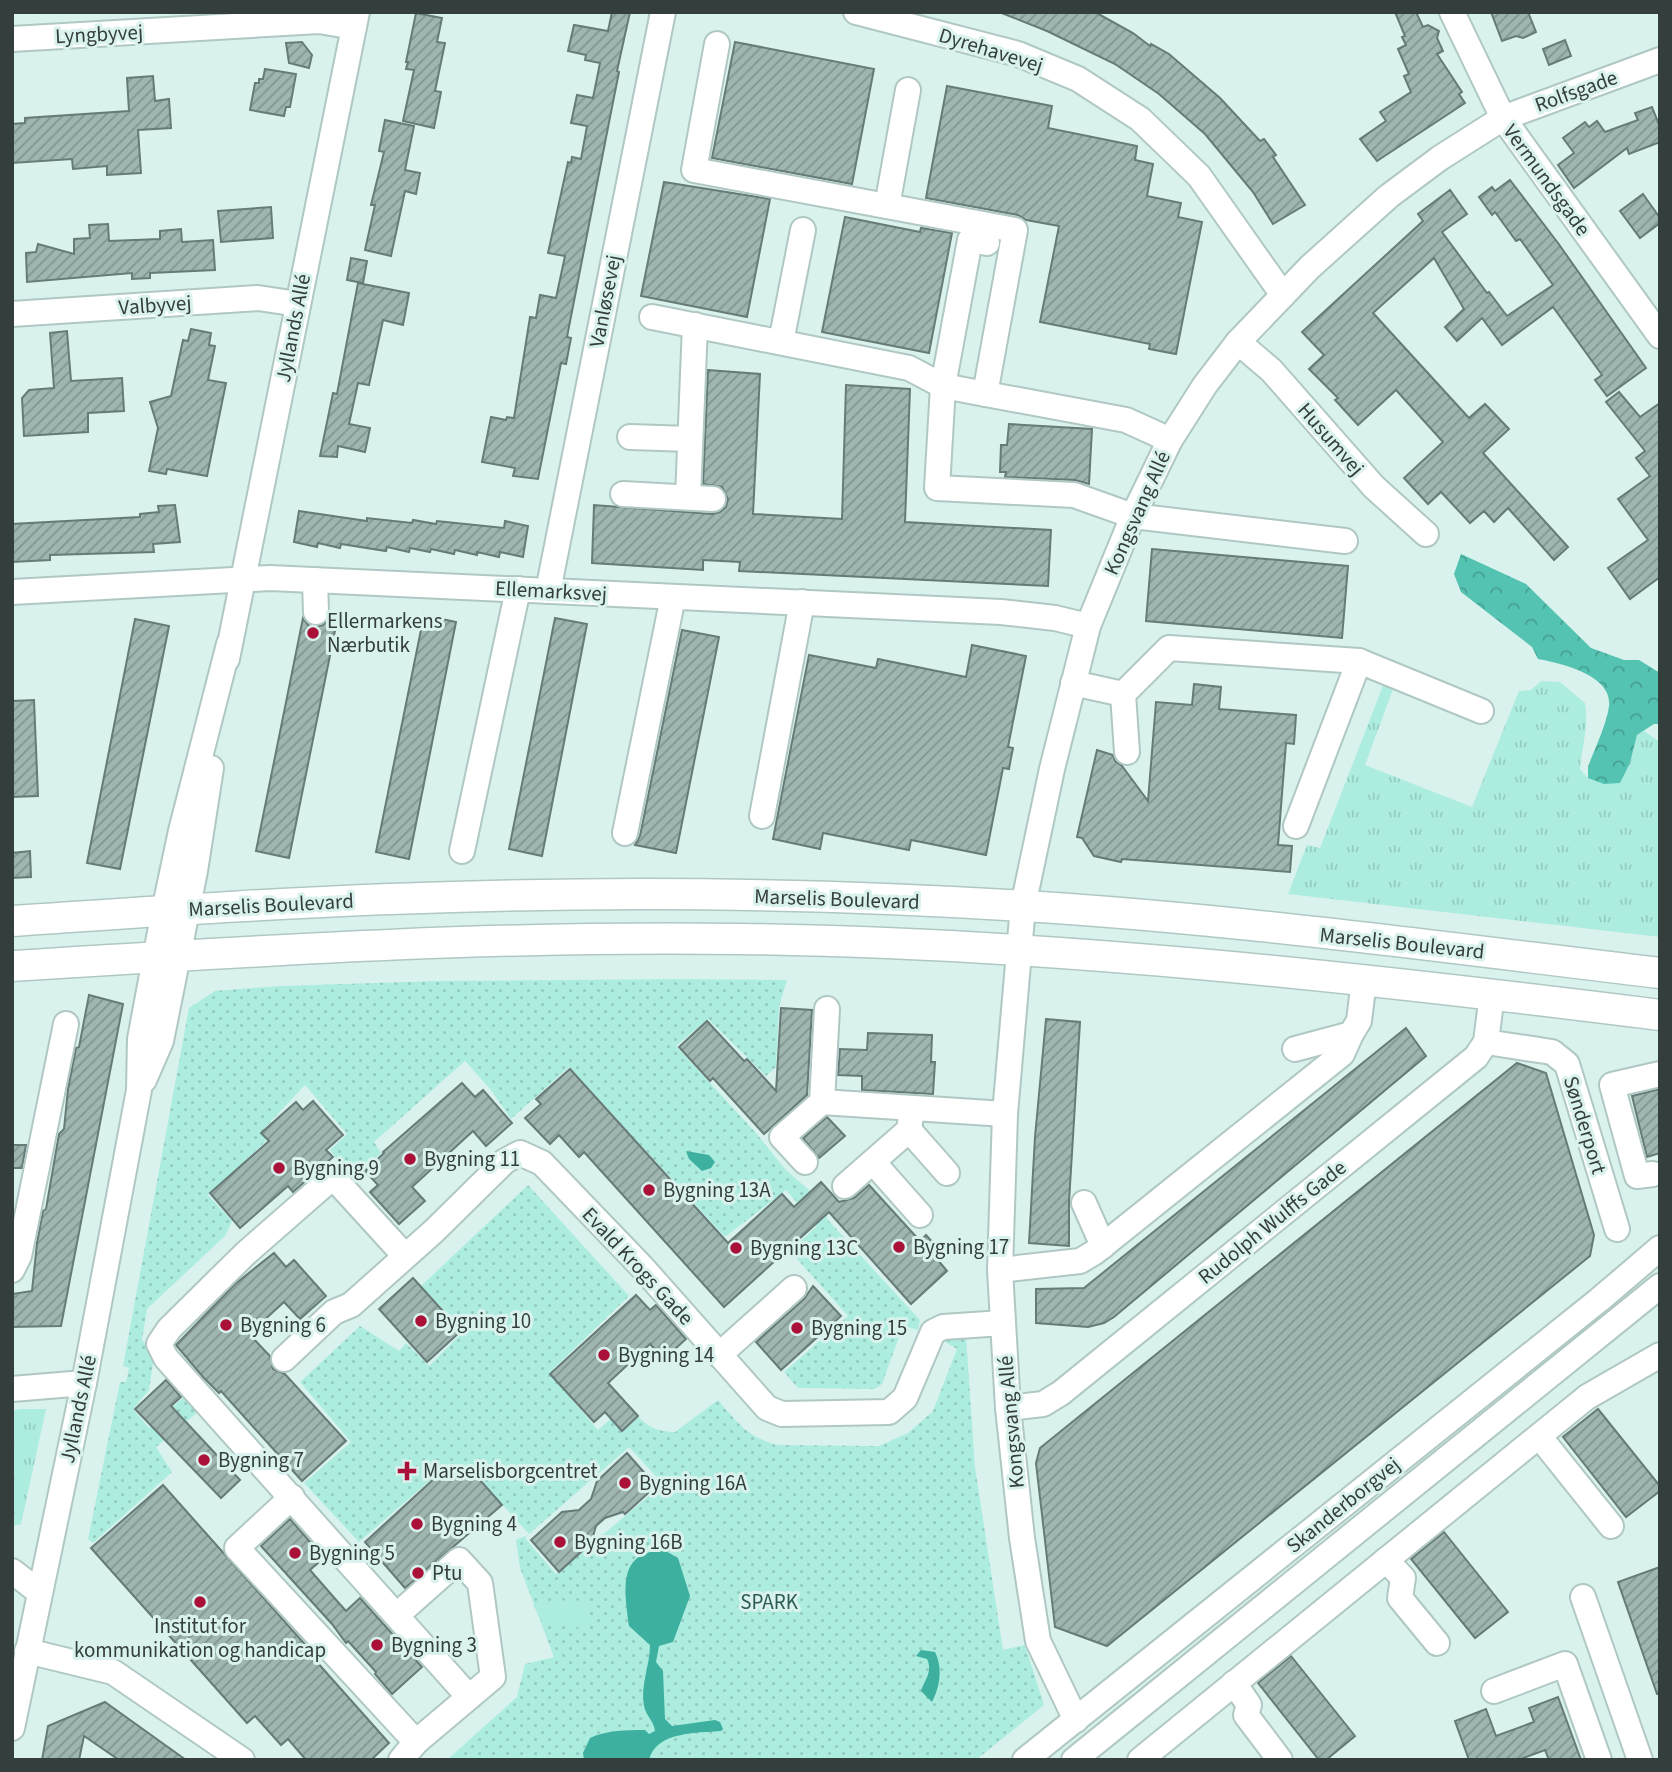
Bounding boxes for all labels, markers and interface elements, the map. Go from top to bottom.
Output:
street label: Lyngbyvej [54,17,144,51]
street label: Dyrehavevej [935,20,1047,80]
street label: Rolfsgade [1530,62,1622,120]
street label: Vermundsgade [1496,118,1598,242]
street label: Vanløsevej [581,252,629,350]
street label: Jyllands Allé [268,271,318,385]
street label: Valbyvej [118,287,192,323]
street label: Husumvej [1291,396,1371,482]
street label: Kongsvang Allé [1096,446,1178,580]
street label: Ellemarksvej [494,573,608,609]
place label: Ellermarkens Nærbutik [327,606,443,660]
marker: Ellermarkens Nærbutik [305,625,321,641]
street label: Marselis Boulevard [754,881,920,917]
street label: Marselis Boulevard [188,886,354,924]
street label: Marselis Boulevard [1318,919,1486,967]
street label: Sønderport [1556,1072,1614,1178]
place label: Bygning 11 [424,1144,520,1174]
marker: Bygning 11 [402,1151,418,1167]
place label: Bygning 9 [293,1153,379,1183]
street label: Rudolph Wulffs Gade [1191,1153,1353,1291]
marker: Bygning 9 [271,1160,287,1176]
place label: Bygning 13A [663,1175,771,1205]
marker: Bygning 13A [641,1182,657,1198]
street label: Evald Krogs Gade [575,1200,701,1332]
place label: Bygning 17 [913,1232,1009,1262]
place label: Bygning 13C [750,1233,858,1263]
marker: Bygning 17 [891,1239,907,1255]
marker: Bygning 13C [728,1240,744,1256]
place label: Bygning 10 [435,1306,531,1336]
place label: Bygning 6 [240,1310,326,1340]
marker: Bygning 10 [413,1313,429,1329]
place label: Bygning 15 [811,1313,907,1343]
marker: Bygning 6 [218,1317,234,1333]
marker: Bygning 15 [789,1320,805,1336]
place label: Bygning 14 [618,1340,714,1370]
marker: Bygning 14 [596,1347,612,1363]
street label: Jyllands Allé [52,1352,104,1466]
street label: Kongsvang Allé [990,1354,1032,1490]
place label: Bygning 7 [218,1445,304,1475]
street label: Skanderborgvej [1280,1450,1406,1560]
marker: Bygning 7 [196,1452,212,1468]
place label: Marselisborgcentret [423,1456,597,1486]
marker: Marselisborgcentret [397,1461,417,1481]
place label: Bygning 16A [639,1468,747,1498]
marker: Bygning 16A [617,1475,633,1491]
place label: Bygning 4 [431,1509,517,1539]
marker: Bygning 4 [409,1516,425,1532]
place label: Bygning 16B [574,1527,683,1557]
marker: Bygning 16B [552,1534,568,1550]
place label: Bygning 5 [309,1538,395,1568]
marker: Bygning 5 [287,1545,303,1561]
place label: Ptu [432,1558,462,1588]
marker: Ptu [410,1565,426,1581]
park label: SPARK [740,1587,799,1617]
marker: Institut for kommunikation og handicap [192,1594,208,1610]
place label: Institut for kommunikation og handicap [74,1611,326,1665]
place label: Bygning 3 [391,1630,477,1660]
marker: Bygning 3 [369,1637,385,1653]

